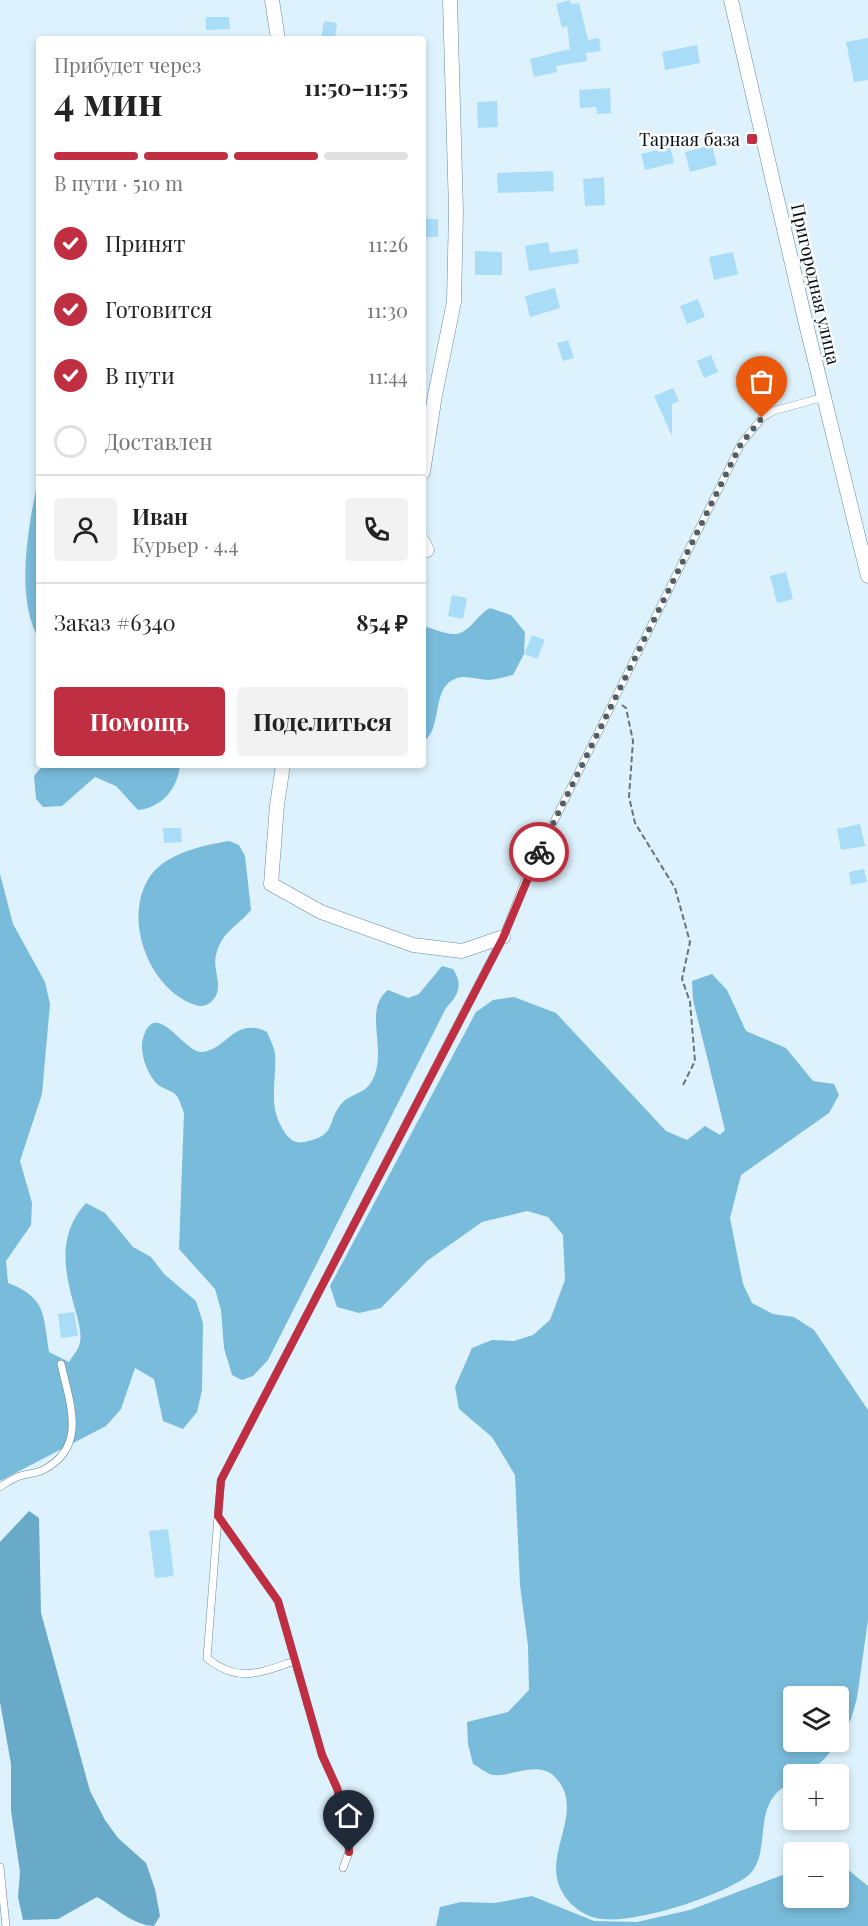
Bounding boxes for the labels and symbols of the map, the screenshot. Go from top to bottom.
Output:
place label: Тарная база [639,127,740,151]
marker: Тарная база [745,132,759,146]
street label: Пригородная улица [786,201,846,367]
pin [736,356,787,418]
courier [509,822,569,882]
pin [323,1790,374,1852]

